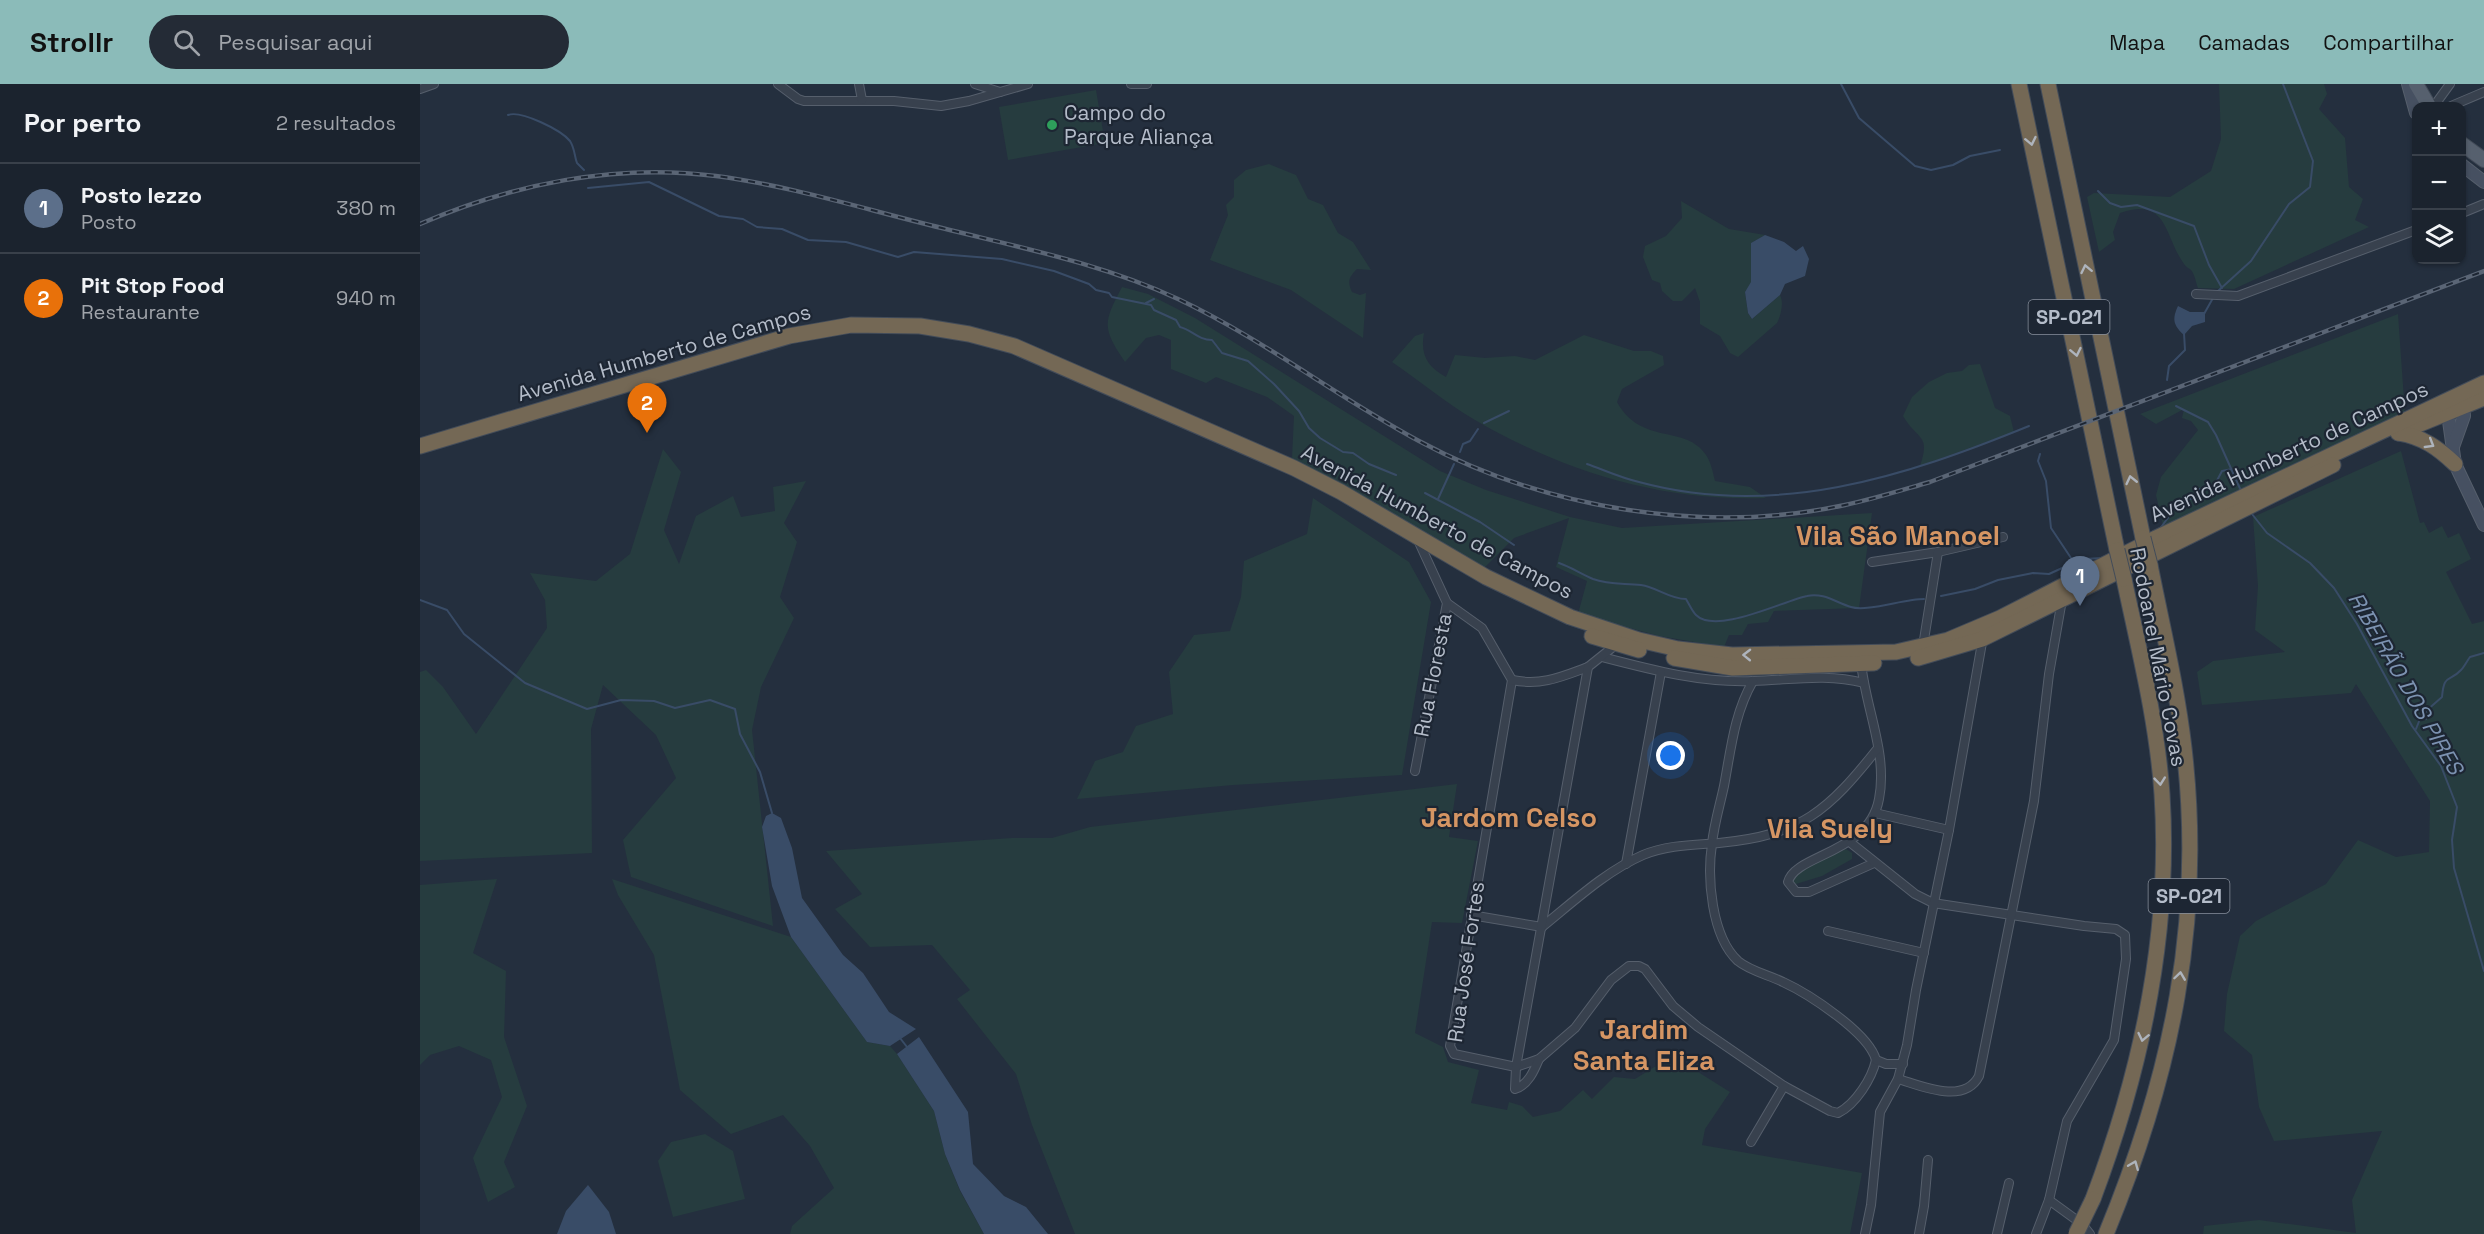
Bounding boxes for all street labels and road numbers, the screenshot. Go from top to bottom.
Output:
street label: Avenida Humberto de Campos [514,298,814,407]
road number: SP-021 [2028,300,2110,334]
street label: Avenida Humberto de Campos [2145,375,2432,528]
street label: Avenida Humberto de Campos [1297,438,1578,605]
street label: Rodoanel Mário Covas [2124,545,2193,769]
street label: Rua Floresta [1407,611,1458,739]
road number: SP-021 [2148,879,2230,913]
street label: Rua José Fortes [1441,880,1490,1044]

